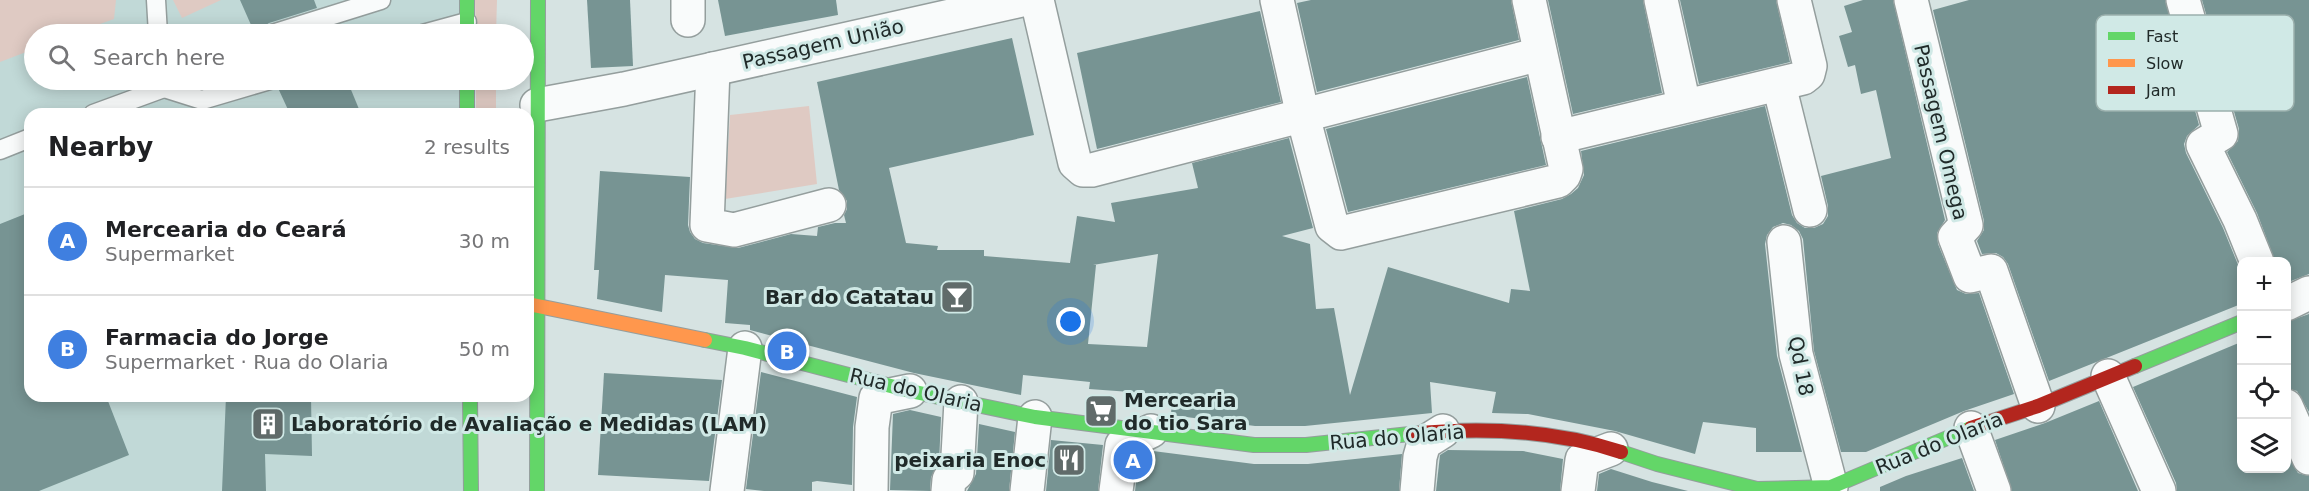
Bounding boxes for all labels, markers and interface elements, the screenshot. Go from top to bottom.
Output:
street label: Passagem União [740,14,906,74]
legend [2096,15,2294,111]
search box [24,24,534,90]
text: Fast [2146,27,2178,46]
icon: search [45,41,78,74]
street label: Passagem Omega [1909,42,1973,222]
text: Search here [93,45,225,70]
text: Slow [2146,54,2183,73]
text: Jam [2145,81,2176,100]
text: Nearby [48,132,153,162]
text: 2 results [424,135,510,159]
text: Mercearia do Ceará [105,217,347,242]
text: A [60,229,75,253]
text: 30 m [459,229,510,253]
text: Supermarket [105,242,234,266]
map controls [2237,257,2291,473]
button: + [2237,257,2291,311]
bar icon: Bar do Catatau [939,279,975,315]
place label: Bar do Catatau [765,285,934,309]
your location [1056,307,1085,336]
button: − [2237,311,2291,365]
text: Farmacia do Jorge [105,325,329,350]
pin: B [768,328,806,374]
street label: Qd 18 [1783,334,1819,398]
text: B [60,337,75,361]
text: 50 m [459,337,510,361]
text: Supermarket · Rua do Olaria [105,350,388,374]
street label: Rua do Olaria [847,363,985,417]
button: locate [2237,365,2291,419]
place label: Mercearia do tio Sara [1124,388,1247,435]
supermarket icon: Mercearia do tio Sara [1083,393,1119,429]
building icon: Laboratório de Avaliação e Medidas (LAM) [250,406,286,442]
street label: Rua do Olaria [1872,407,2006,479]
place label: Laboratório de Avaliação e Medidas (LAM) [291,412,767,436]
street label: Rua do Olaria [1329,419,1465,455]
button: layers [2237,419,2291,473]
pin: A [1114,438,1152,482]
restaurant icon: peixaria Enoc [1051,442,1087,478]
place label: peixaria Enoc [894,448,1046,472]

